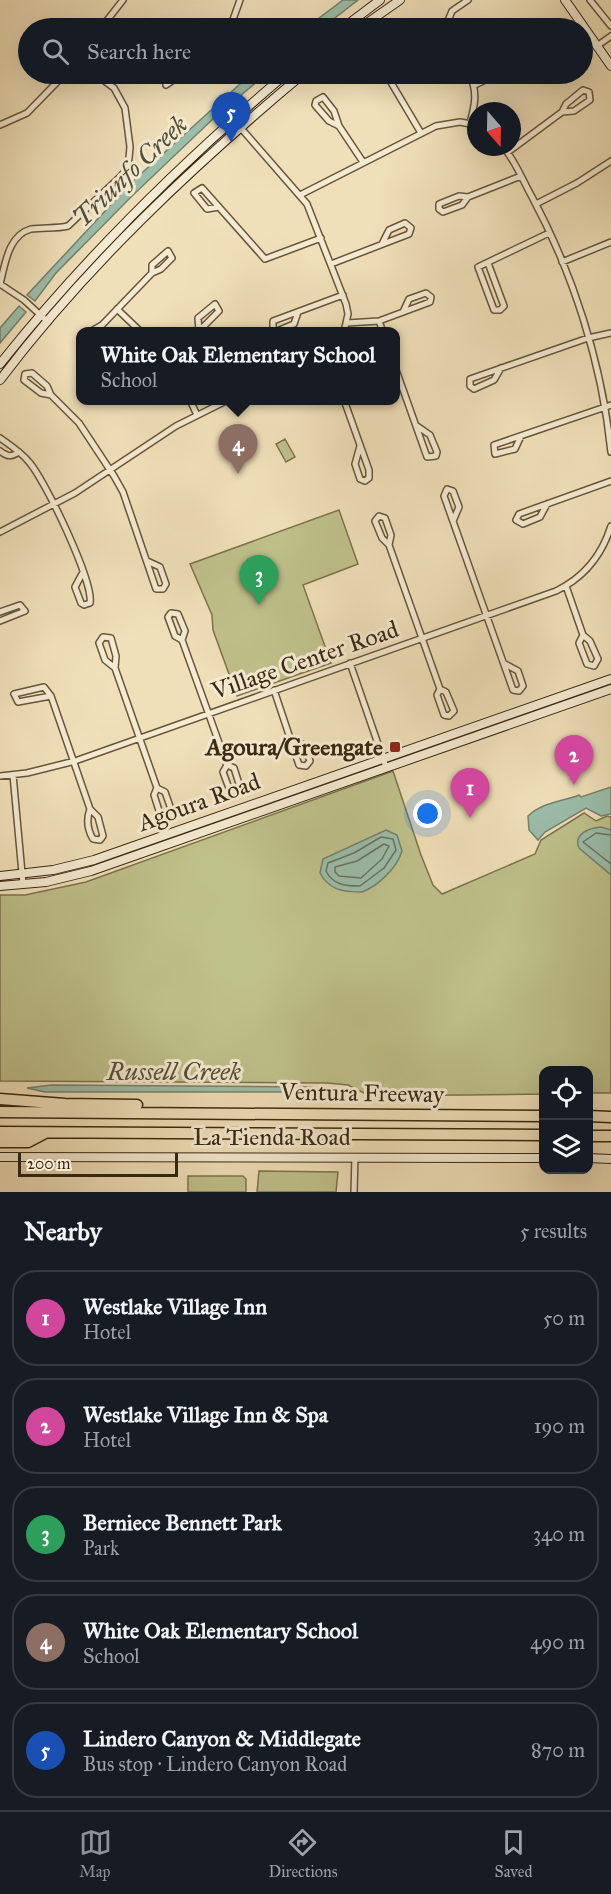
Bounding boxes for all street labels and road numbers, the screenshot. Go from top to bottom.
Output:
street label: Village Center Road [207,614,402,706]
street label: Agoura Road [133,766,264,838]
street label: Ventura Freeway [279,1077,445,1109]
street label: La Tienda Road [193,1122,351,1152]

